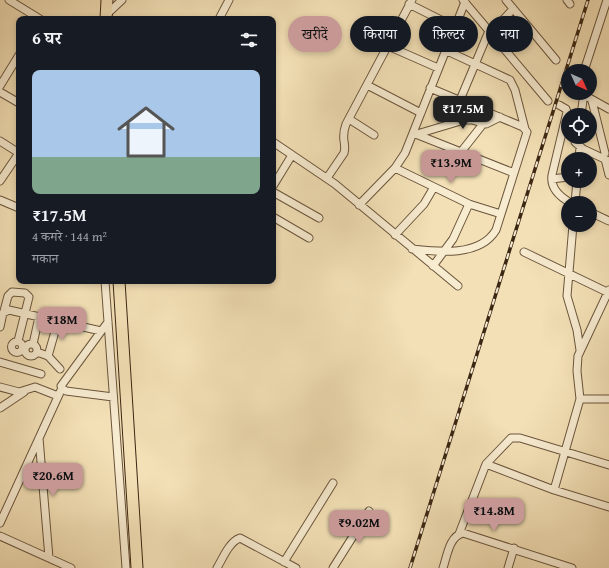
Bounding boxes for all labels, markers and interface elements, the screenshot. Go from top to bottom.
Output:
chip: खरीदें [288,16,342,52]
chip: किराया [350,16,411,52]
chip: फ़िल्टर [419,16,478,52]
chip: नया [486,16,533,52]
text: 6 घर [32,25,61,50]
icon: filters [238,29,260,51]
north arrow [561,64,597,100]
map controls [561,64,597,232]
icon: home [110,96,182,168]
pin: ₹17.5M [430,96,496,130]
text: ₹17.5M [442,99,484,118]
button: locate [561,108,597,144]
pin: ₹13.9M [418,150,484,184]
button: + [561,152,597,188]
text: ₹13.9M [430,153,472,172]
button: − [561,196,597,232]
text: ₹17.5M [32,202,87,227]
text: 4 कमरे · 144 m² [32,227,107,246]
text: मकान [32,249,58,268]
pin: ₹18M [38,307,86,341]
text: ₹18M [46,310,78,329]
pin: ₹20.6M [20,463,86,497]
text: ₹20.6M [32,466,74,485]
pin: ₹14.8M [461,498,527,532]
text: ₹14.8M [473,501,515,520]
pin: ₹9.02M [326,510,392,544]
text: ₹9.02M [338,513,380,532]

